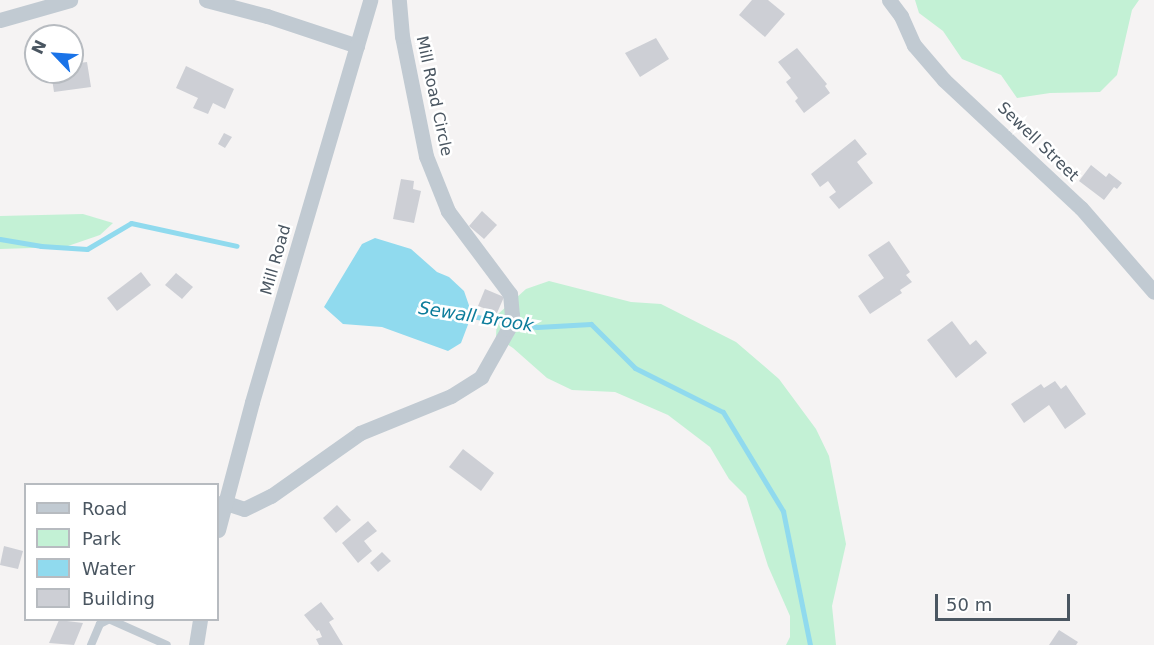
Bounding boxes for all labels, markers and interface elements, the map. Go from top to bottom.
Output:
north arrow [24,24,84,84]
street label: Mill Road Circle [412,34,456,158]
text: N [28,37,50,57]
street label: Sewell Street [993,98,1083,186]
street label: Mill Road [257,223,295,297]
water label: Sewall Brook [417,297,535,337]
legend [24,483,219,621]
text: Road [82,498,127,519]
text: Park [82,528,121,549]
text: Water [82,558,135,579]
scale bar [938,582,1073,620]
text: Building [82,588,155,609]
text: 50 m [946,594,992,615]

